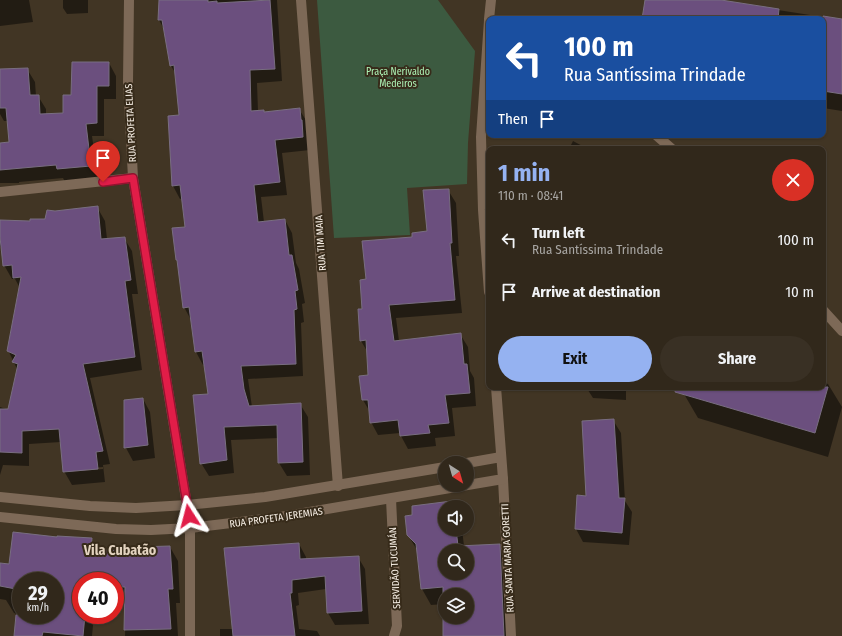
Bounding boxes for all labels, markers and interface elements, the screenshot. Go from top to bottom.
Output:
text: 100 m [564,30,634,63]
icon: left [498,32,550,84]
text: Rua Santíssima Trindade [564,64,746,86]
park label: Praça Nerivaldo Medeiros [366,66,430,90]
street label: RUA PROFETA ELIAS [123,83,139,162]
icon: arrive [536,108,558,130]
text: Then [498,110,528,128]
pin [86,141,120,182]
icon: arrive [92,147,114,169]
text: 1 min [498,159,550,187]
button: close [772,159,814,201]
text: 110 m · 08:41 [498,188,563,203]
street label: RUA TIM MAIA [313,214,329,271]
text: Turn left [532,224,585,242]
icon: left [498,229,520,251]
text: 100 m [777,231,814,249]
text: Rua Santíssima Trindade [532,242,663,257]
icon: arrive [498,281,520,303]
text: Arrive at destination [532,283,660,301]
text: 10 m [785,283,814,301]
button: Exit [498,336,652,382]
button: Share [660,336,814,382]
north arrow [438,456,474,492]
map controls [438,456,474,624]
position arrow [168,495,210,537]
button: sound [438,500,474,536]
street label: RUA SANTA MARIA GORETTI [499,503,517,613]
street label: RUA PROFETA JEREMIAS [229,506,324,530]
street label: SERVIDÃO TUCUMÁN [385,527,403,609]
district label: Vila Cubatão [83,542,157,559]
button: search [438,544,474,580]
speed limit sign: 40 [72,572,124,624]
text: 29 [28,581,48,605]
button: layers [438,588,474,624]
text: km/h [27,602,49,614]

